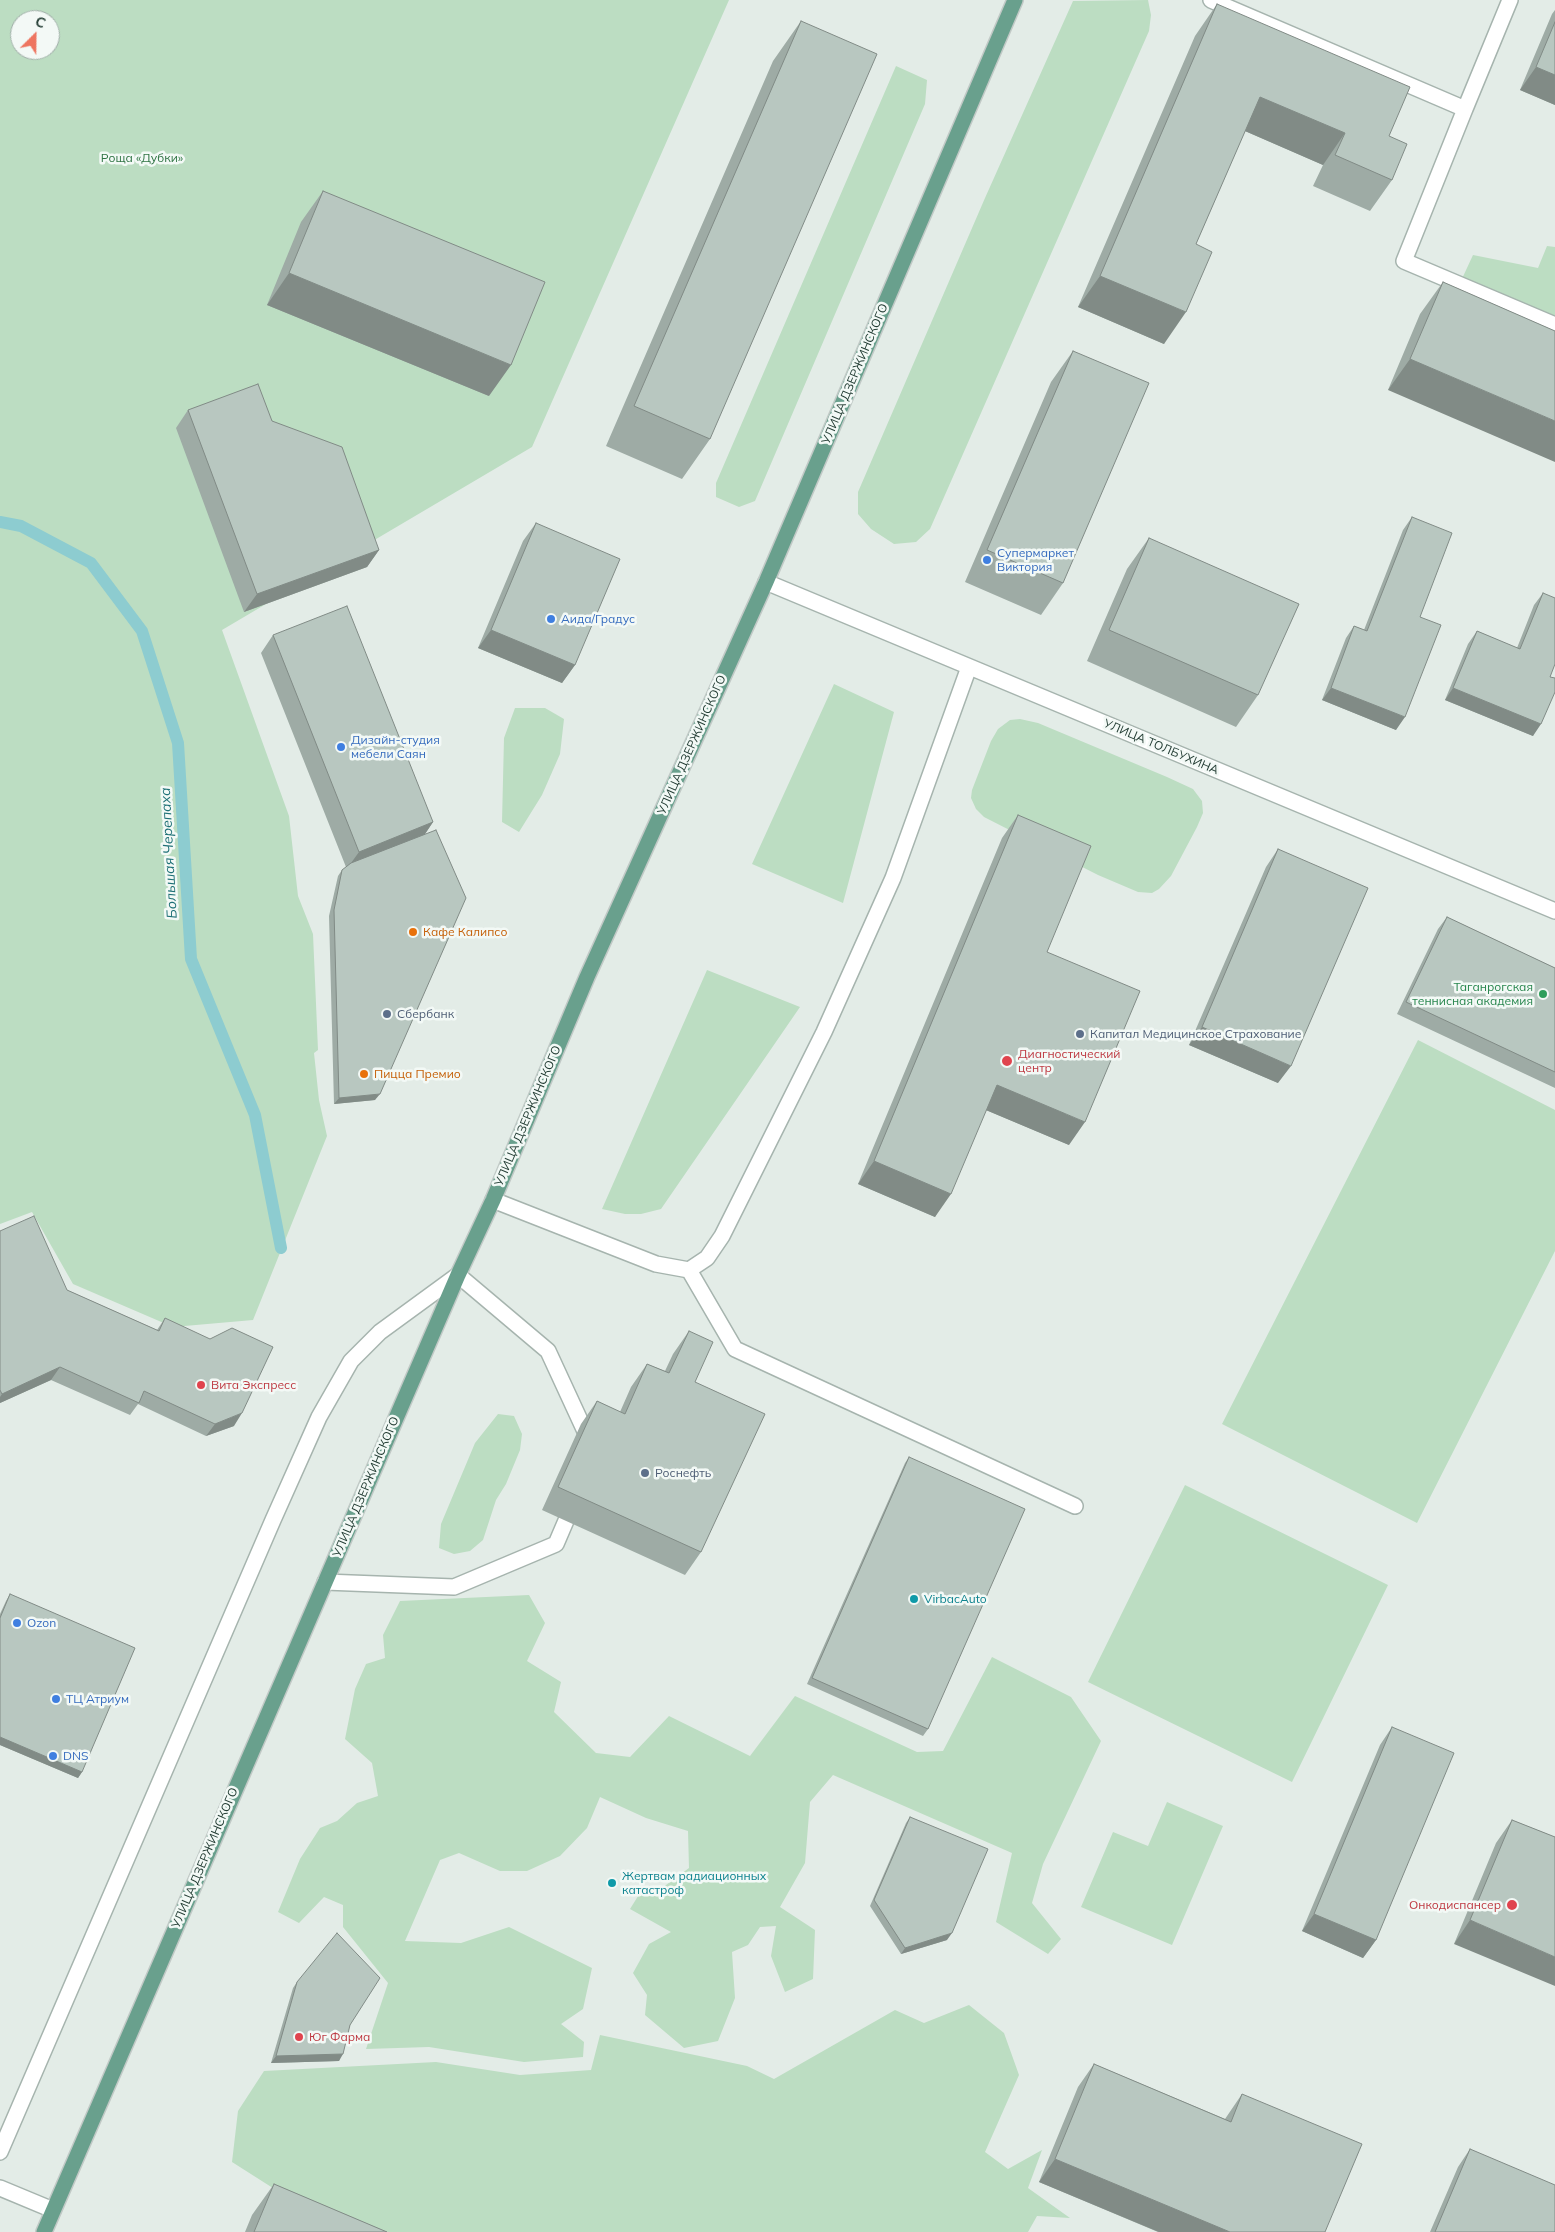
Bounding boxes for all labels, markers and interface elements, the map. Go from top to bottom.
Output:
north arrow [10,10,60,60]
text: С [33,12,48,32]
park label: Роща «Дубки» [101,151,183,165]
street label: УЛИЦА ДЗЕРЖИНСКОГО [819,302,891,446]
place label: Супермаркет Виктория [997,546,1074,574]
marker: Супермаркет Виктория [981,554,993,566]
place label: Аида/Градус [561,612,635,626]
marker: Аида/Градус [545,613,557,625]
street label: УЛИЦА ДЗЕРЖИНСКОГО [655,673,729,817]
street label: УЛИЦА ТОЛБУХИНА [1101,716,1221,778]
place label: Дизайн-студия мебели Саян [351,733,440,761]
marker: Дизайн-студия мебели Саян [335,741,347,753]
water label: Большая Черепаха [157,787,181,919]
place label: Кафе Калипсо [423,925,507,939]
marker: Кафе Калипсо [407,926,419,938]
place label: Таганрогская теннисная академия [1412,980,1533,1008]
marker: Таганрогская теннисная академия [1537,988,1549,1000]
place label: Сбербанк [397,1007,454,1021]
marker: Сбербанк [381,1008,393,1020]
place label: Капитал Медицинское Страхование [1090,1027,1301,1041]
marker: Капитал Медицинское Страхование [1074,1028,1086,1040]
street label: УЛИЦА ДЗЕРЖИНСКОГО [492,1044,564,1188]
place label: Диагностический центр [1018,1047,1120,1075]
marker: Диагностический центр [1000,1054,1014,1068]
place label: Пицца Премио [374,1067,461,1081]
marker: Пицца Премио [358,1068,370,1080]
place label: Вита Экспресс [211,1378,296,1392]
marker: Вита Экспресс [195,1379,207,1391]
street label: УЛИЦА ДЗЕРЖИНСКОГО [330,1415,402,1559]
place label: Роснефть [655,1466,711,1480]
marker: Роснефть [639,1467,651,1479]
place label: VirbacAuto [924,1592,987,1606]
marker: VirbacAuto [908,1593,920,1605]
place label: Ozon [27,1616,56,1630]
marker: Ozon [11,1617,23,1629]
place label: ТЦ Атриум [66,1692,129,1706]
marker: ТЦ Атриум [50,1693,62,1705]
place label: DNS [63,1749,88,1763]
marker: DNS [47,1750,59,1762]
street label: УЛИЦА ДЗЕРЖИНСКОГО [169,1786,241,1930]
place label: Жертвам радиационных катастроф [622,1869,766,1897]
marker: Жертвам радиационных катастроф [606,1877,618,1889]
place label: Онкодиспансер [1409,1898,1501,1912]
marker: Онкодиспансер [1505,1898,1519,1912]
place label: Юг Фарма [309,2030,370,2044]
marker: Юг Фарма [293,2031,305,2043]

